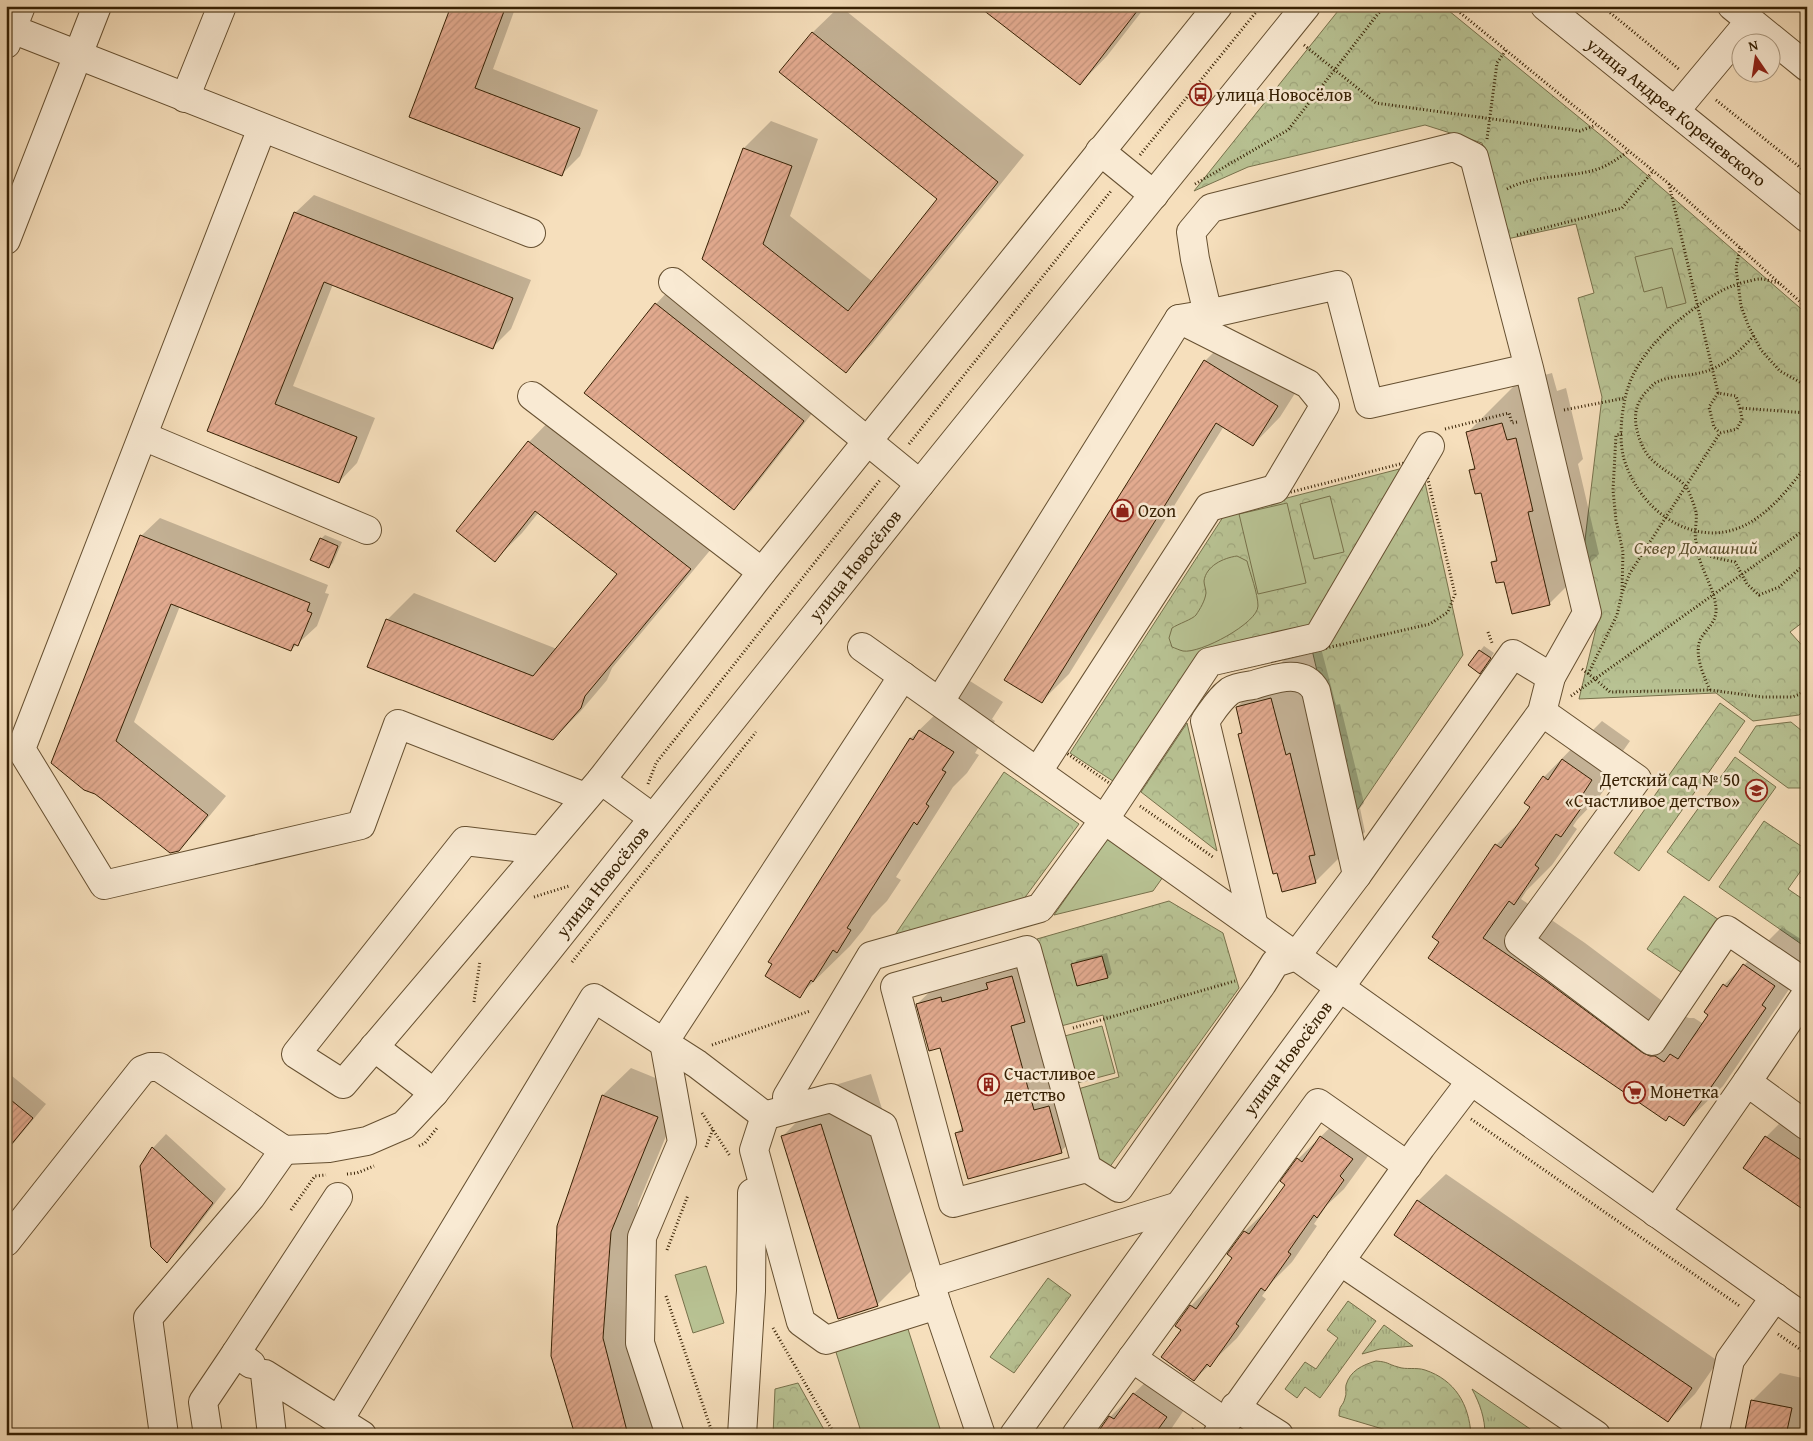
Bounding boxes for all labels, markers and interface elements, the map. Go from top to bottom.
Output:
street label: улица Андрея Кореневского [1580,30,1772,193]
north arrow [1730,32,1780,82]
text: N [1746,34,1761,56]
place label: улица Новосёлов [1215,81,1352,108]
bus stop icon: улица Новосёлов [1188,83,1212,107]
place label: Ozon [1138,497,1176,524]
shop icon: Ozon [1110,499,1134,523]
street label: улица Новосёлов [801,503,908,627]
park label: Сквер Домашний [1634,534,1758,561]
place label: Детский сад № 50 «Счастливое детство» [1565,766,1740,814]
school or university icon: Детский сад № 50 «Счастливое детство» [1744,778,1768,802]
street label: улица Новосёлов [549,820,655,944]
street label: улица Новосёлов [1236,995,1339,1121]
place label: Счастливое детство [1004,1060,1096,1108]
building icon: Счастливое детство [976,1072,1000,1096]
place label: Монетка [1650,1078,1719,1105]
supermarket icon: Монетка [1622,1080,1646,1104]

